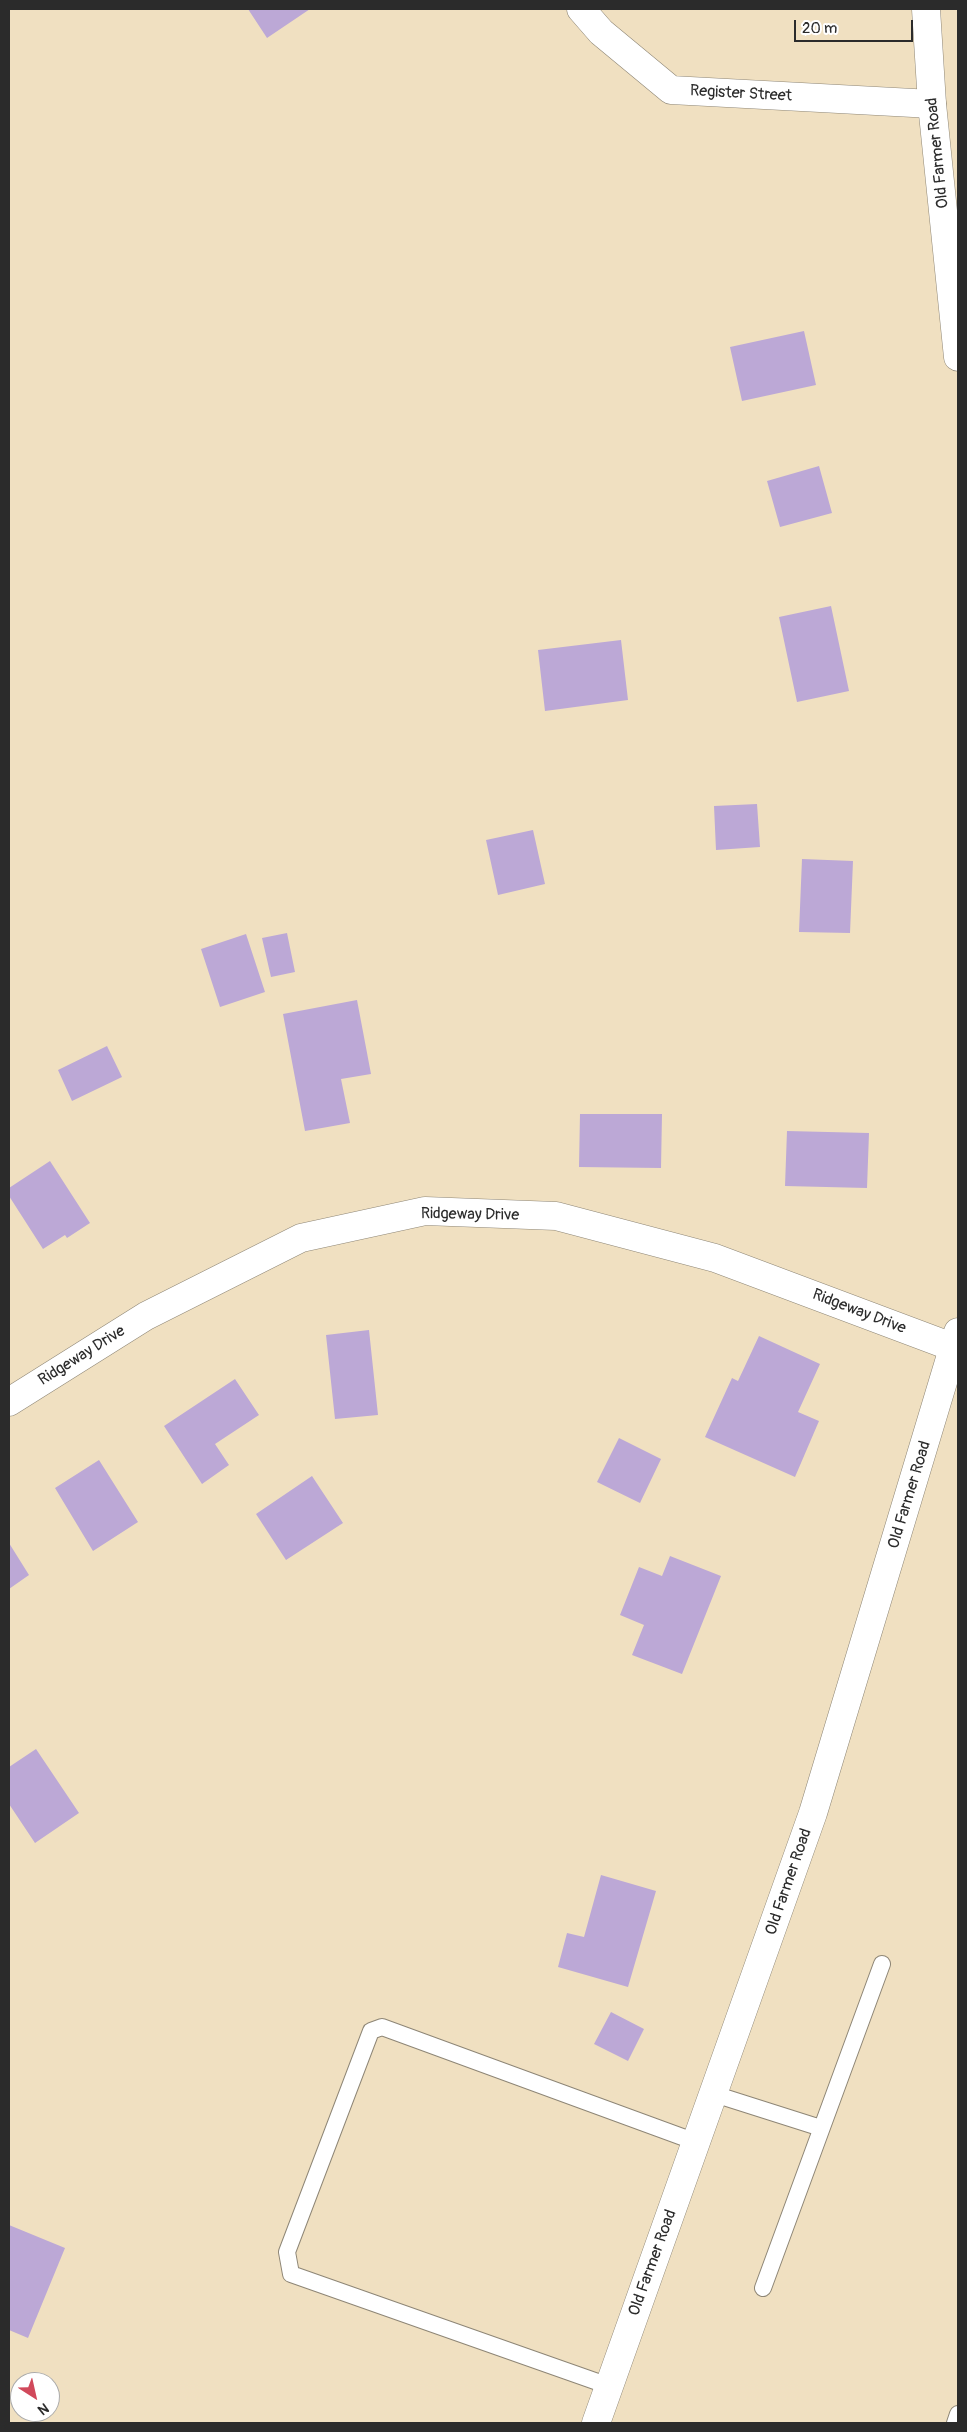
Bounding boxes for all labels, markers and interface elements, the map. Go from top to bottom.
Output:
scale bar [797,10,916,42]
text: 20 m [802,19,837,38]
street label: Register Street [690,82,792,106]
street label: Old Farmer Road [923,97,953,209]
street label: Ridgeway Drive [421,1205,519,1225]
street label: Ridgeway Drive [810,1285,908,1339]
street label: Ridgeway Drive [35,1322,129,1390]
street label: Old Farmer Road [885,1439,935,1551]
street label: Old Farmer Road [762,1826,816,1938]
street label: Old Farmer Road [625,2207,681,2319]
north arrow [10,2372,60,2422]
text: N [35,2399,52,2419]

